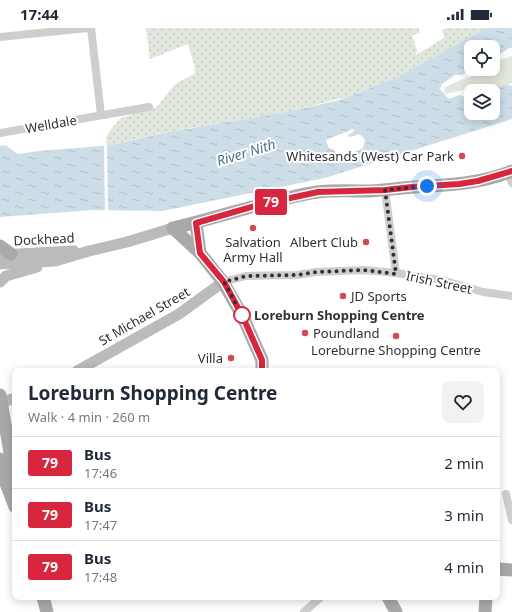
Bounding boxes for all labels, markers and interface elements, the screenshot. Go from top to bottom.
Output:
text: 17:44 [20,4,59,24]
map controls [464,40,500,120]
button: locate [464,40,500,76]
button: layers [464,84,500,120]
street label: Welldale [24,111,78,137]
water label: River Nith [214,134,278,170]
place label: Whitesands (West) Car Park [286,147,454,165]
marker: Whitesands (West) Car Park [457,151,467,161]
your location [417,176,437,196]
line badge: 79 [253,189,289,215]
text: 79 [263,192,279,211]
marker: Salvation Army Hall [248,223,258,233]
street label: Dockhead [13,228,75,250]
place label: Salvation Army Hall [223,233,283,266]
place label: Albert Club [290,233,358,251]
marker: Albert Club [361,237,371,247]
street label: Irish Street [404,266,474,298]
street label: St Michael Street [95,282,193,349]
place label: JD Sports [349,287,407,305]
marker: JD Sports [338,291,348,301]
marker: Loreburn Shopping Centre [233,306,251,324]
place label: Loreburn Shopping Centre [254,306,425,324]
place label: Poundland [313,324,379,342]
marker: Poundland [300,328,310,338]
marker: Loreburne Shopping Centre [391,331,401,341]
place label: Loreburne Shopping Centre [311,341,481,359]
place label: Villa [198,349,223,367]
marker: Villa [226,353,236,363]
text: Loreburn Shopping Centre [28,380,277,406]
button: heart [442,381,484,423]
text: Walk · 4 min · 260 m [28,408,150,426]
text: Bus [84,444,111,464]
text: 79 [42,453,58,472]
text: 2 min [444,453,484,473]
text: 17:46 [84,464,117,482]
text: Bus [84,496,111,516]
text: 79 [42,505,58,524]
text: 3 min [444,505,484,525]
text: 17:47 [84,516,117,534]
text: Bus [84,548,111,568]
text: 79 [42,557,58,576]
text: 4 min [444,557,484,577]
text: 17:48 [84,568,117,586]

